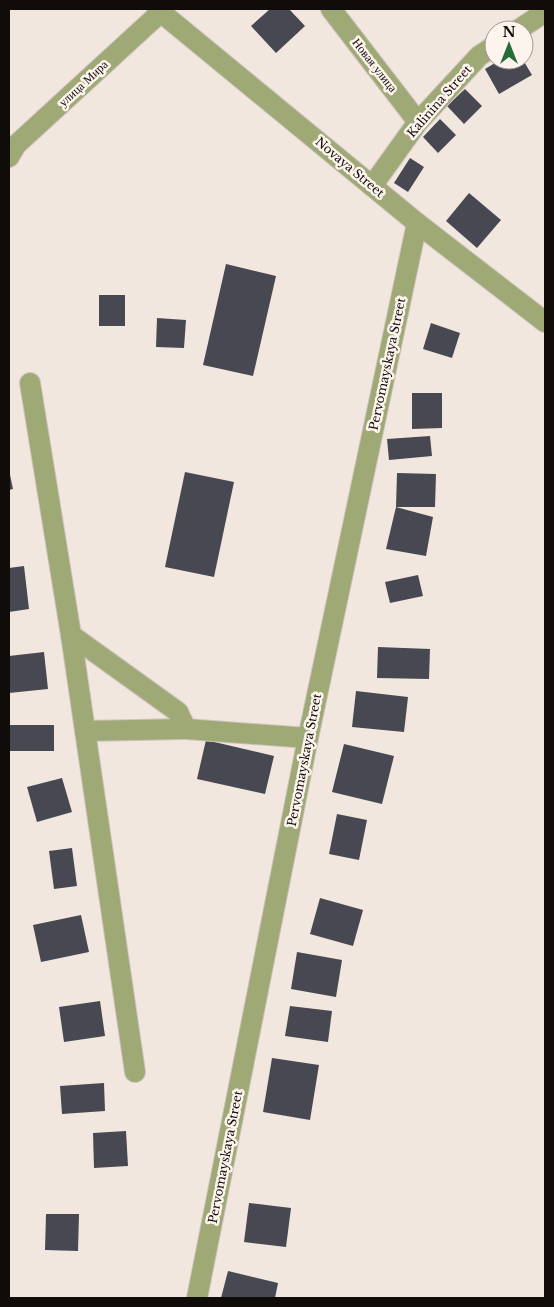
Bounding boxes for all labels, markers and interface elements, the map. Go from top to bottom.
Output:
north arrow [484,20,534,70]
text: N [502,23,516,41]
street label: Новая улица [349,35,401,95]
street label: улица Мира [55,56,111,109]
street label: Kalinina Street [404,62,475,140]
street label: Novaya Street [313,134,388,200]
street label: Pervomayskaya Street [366,296,408,432]
street label: Pervomayskaya Street [284,692,324,828]
street label: Pervomayskaya Street [205,1089,245,1225]

